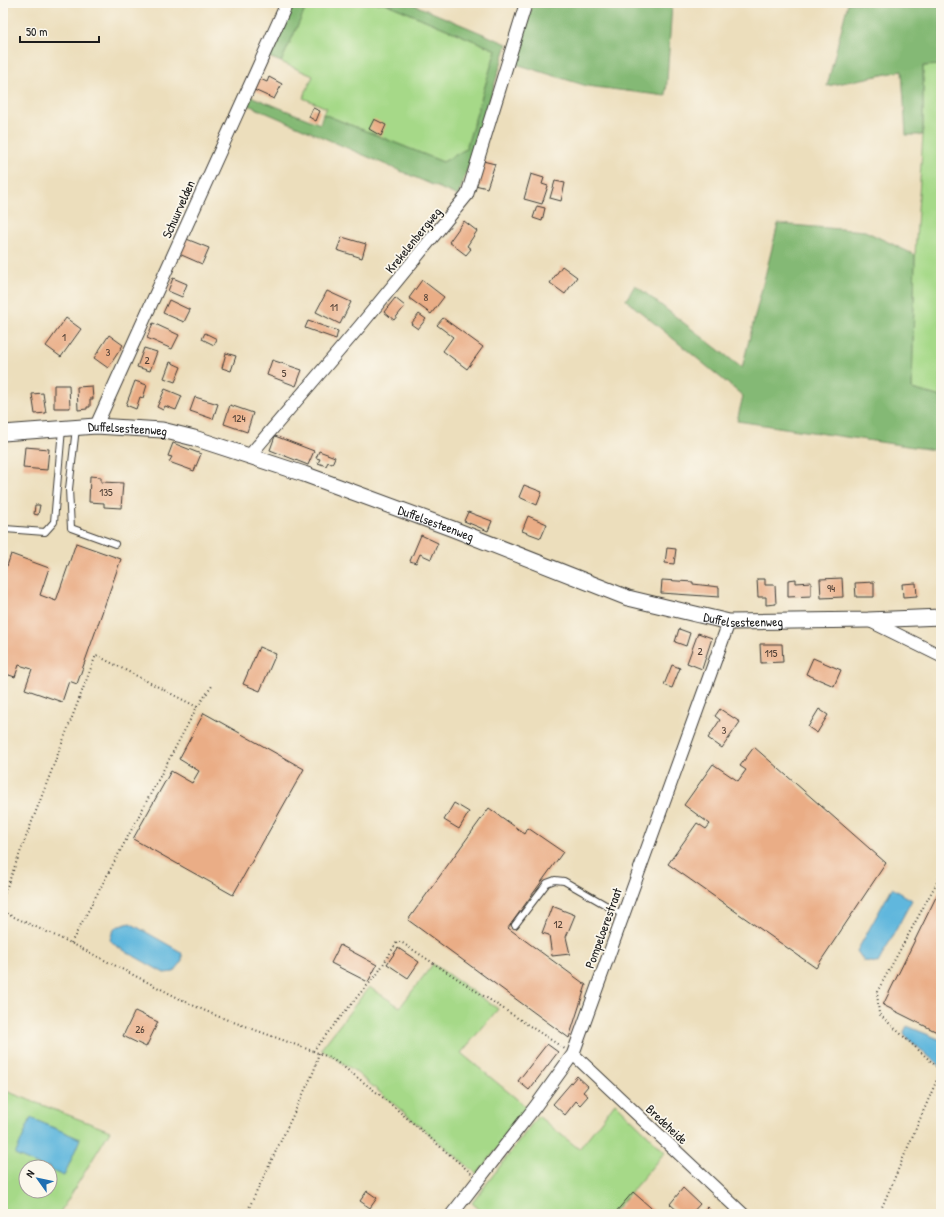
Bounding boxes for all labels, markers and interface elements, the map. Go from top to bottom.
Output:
scale bar [20,18,99,44]
text: 50 m [26,23,47,40]
street label: Schuurvelden [157,177,199,241]
street label: Krekelenbergweg [381,203,445,277]
house number: 8 [424,290,429,304]
house number: 11 [330,300,338,314]
house number: 1 [62,330,66,344]
house number: 3 [106,345,111,359]
house number: 2 [144,353,150,367]
house number: 5 [282,366,287,380]
house number: 124 [232,411,246,425]
street label: Duffelsesteenweg [87,417,170,440]
house number: 135 [99,485,113,499]
street label: Duffelsesteenweg [396,501,477,546]
house number: 94 [827,581,835,595]
street label: Duffelsesteenweg [702,607,783,631]
house number: 2 [697,644,703,658]
house number: 115 [765,646,778,660]
house number: 3 [722,723,727,737]
street label: Pompeloerestraat [580,885,626,971]
house number: 12 [553,917,563,931]
house number: 26 [135,1022,145,1036]
street label: Bredeheide [642,1100,692,1148]
north arrow [18,1159,58,1199]
text: N [22,1167,37,1180]

